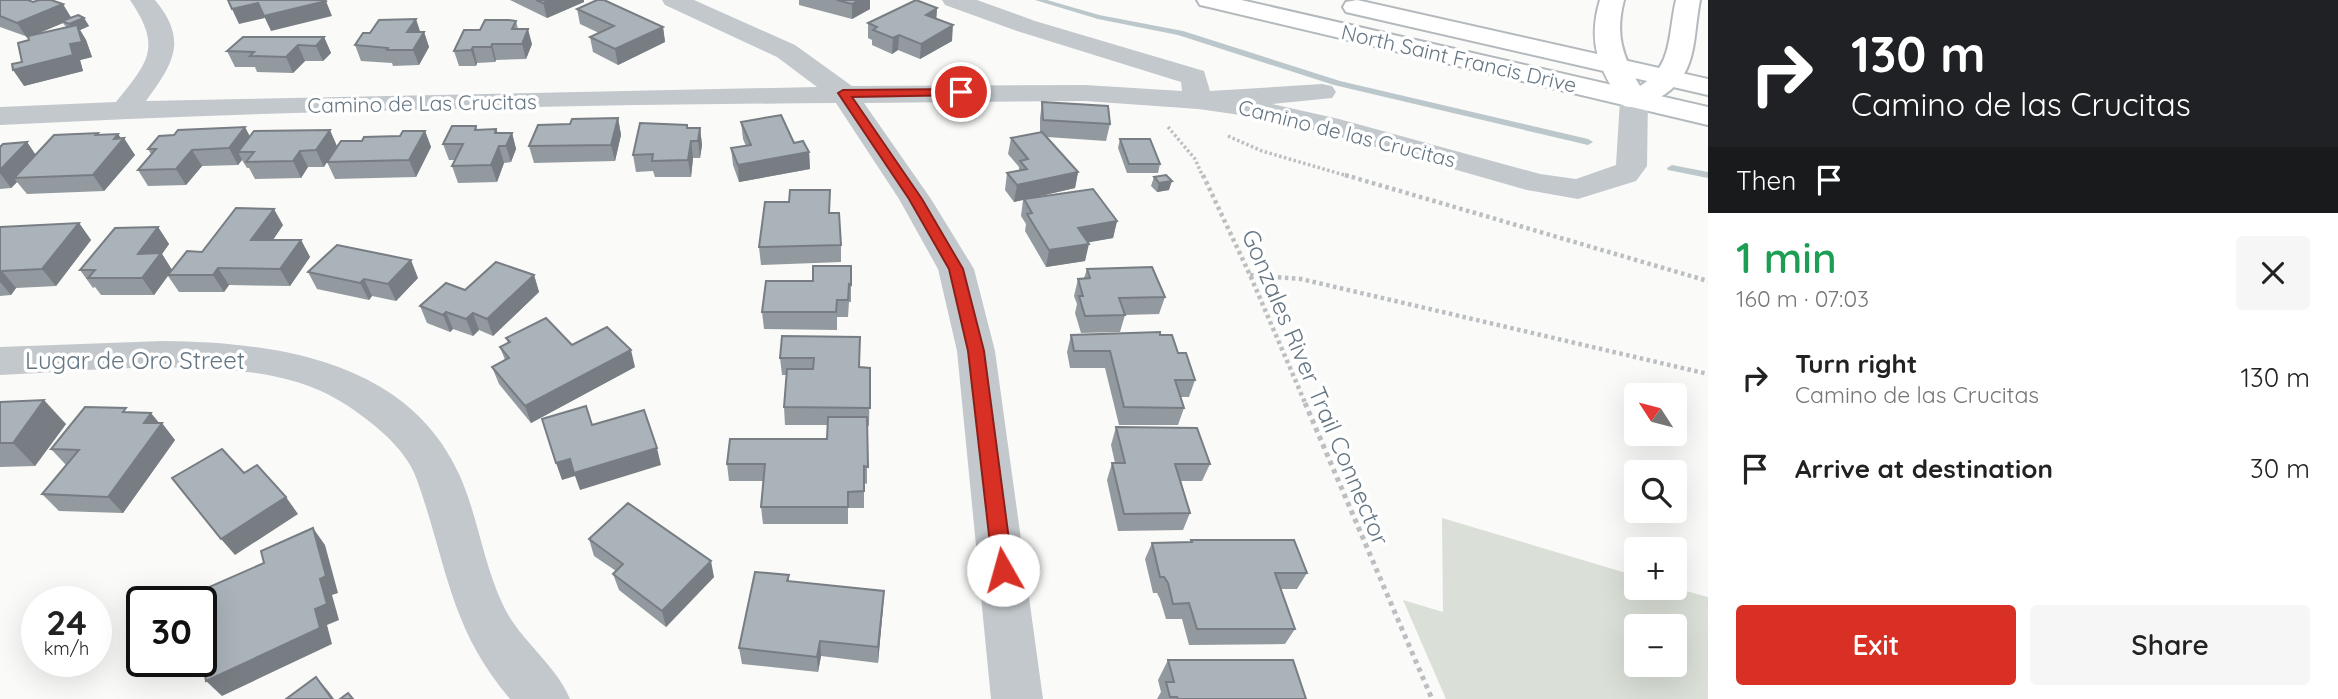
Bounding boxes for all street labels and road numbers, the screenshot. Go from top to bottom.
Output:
street label: North Saint Francis Drive [1339,18,1579,98]
street label: Camino de Las Crucitas [307,88,537,118]
street label: Camino de las Crucitas [1236,93,1458,173]
street label: Gonzales River Trail Connector [1236,225,1396,549]
street label: Lugar de Oro Street [25,345,245,375]

